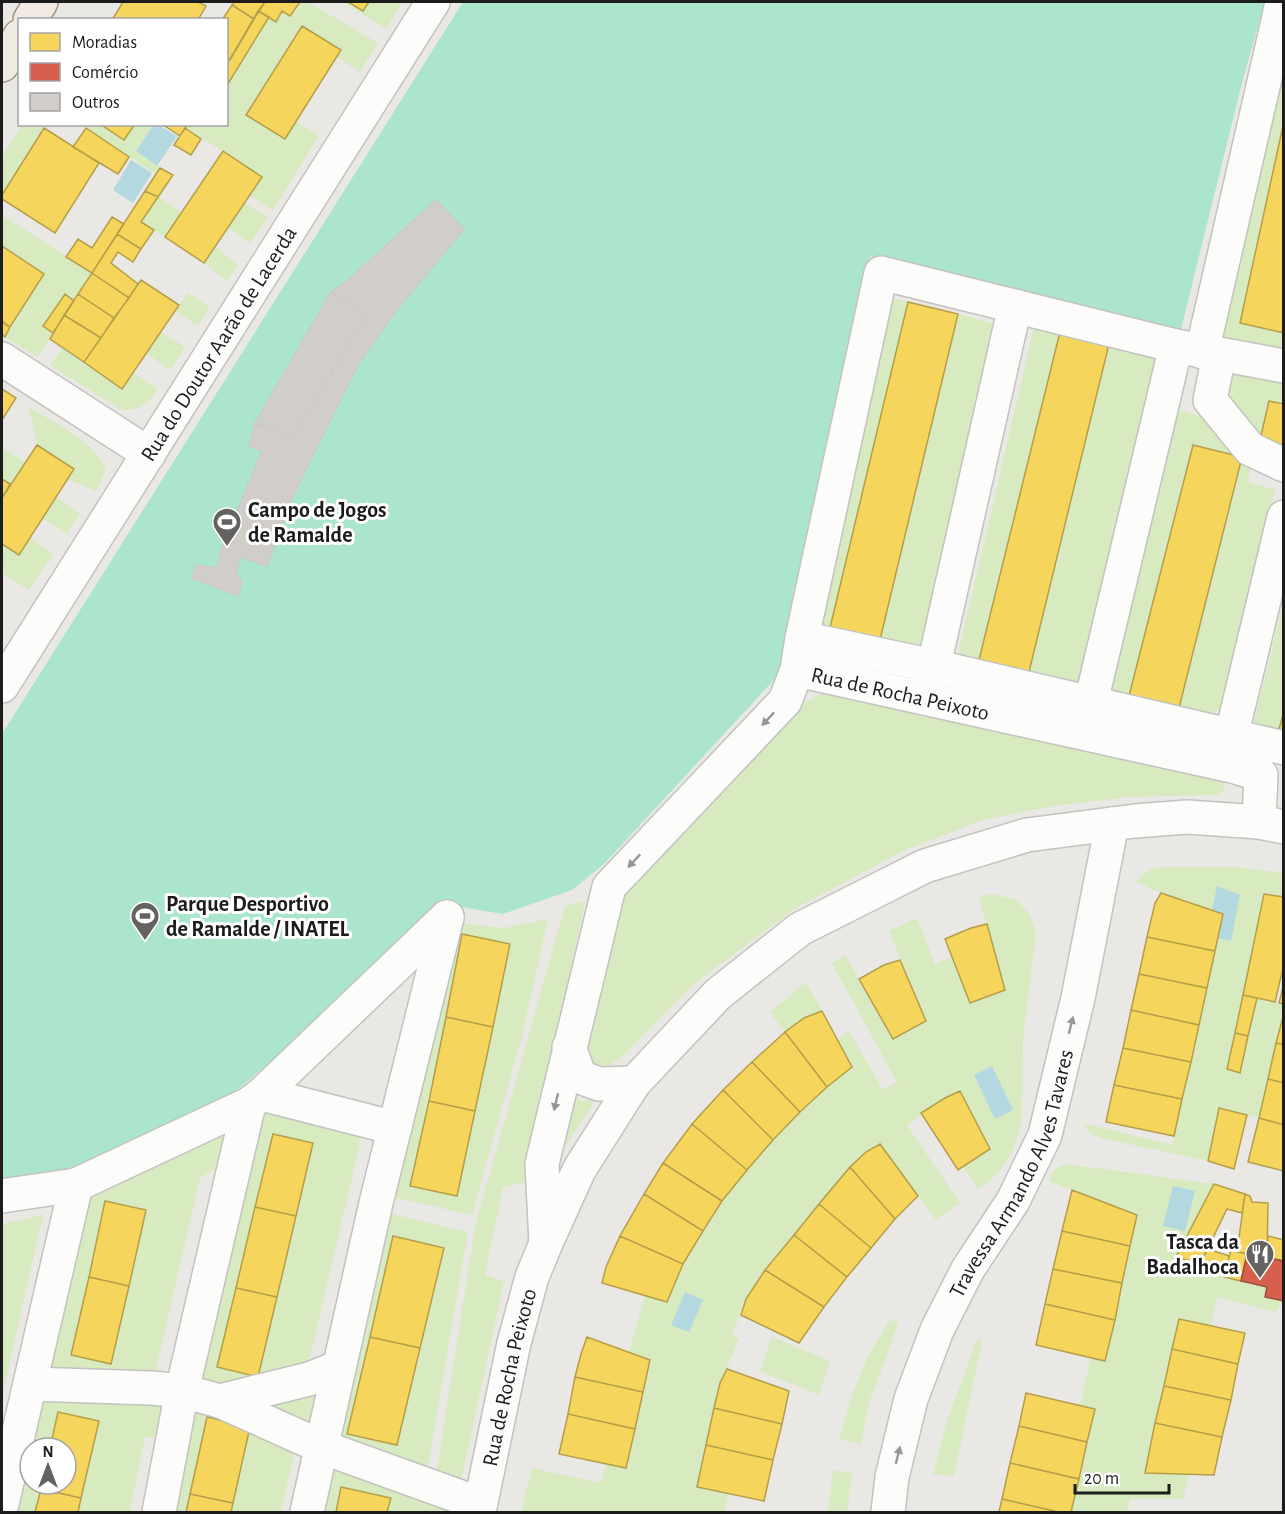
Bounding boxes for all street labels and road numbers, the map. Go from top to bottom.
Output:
street label: Rua do Doutor Aarão de Lacerda [137,223,301,465]
street label: Rua de Rocha Peixoto [809,664,991,724]
street label: Travessa Armando Alves Tavares [946,1047,1077,1301]
street label: Rua de Rocha Peixoto [479,1286,540,1468]

